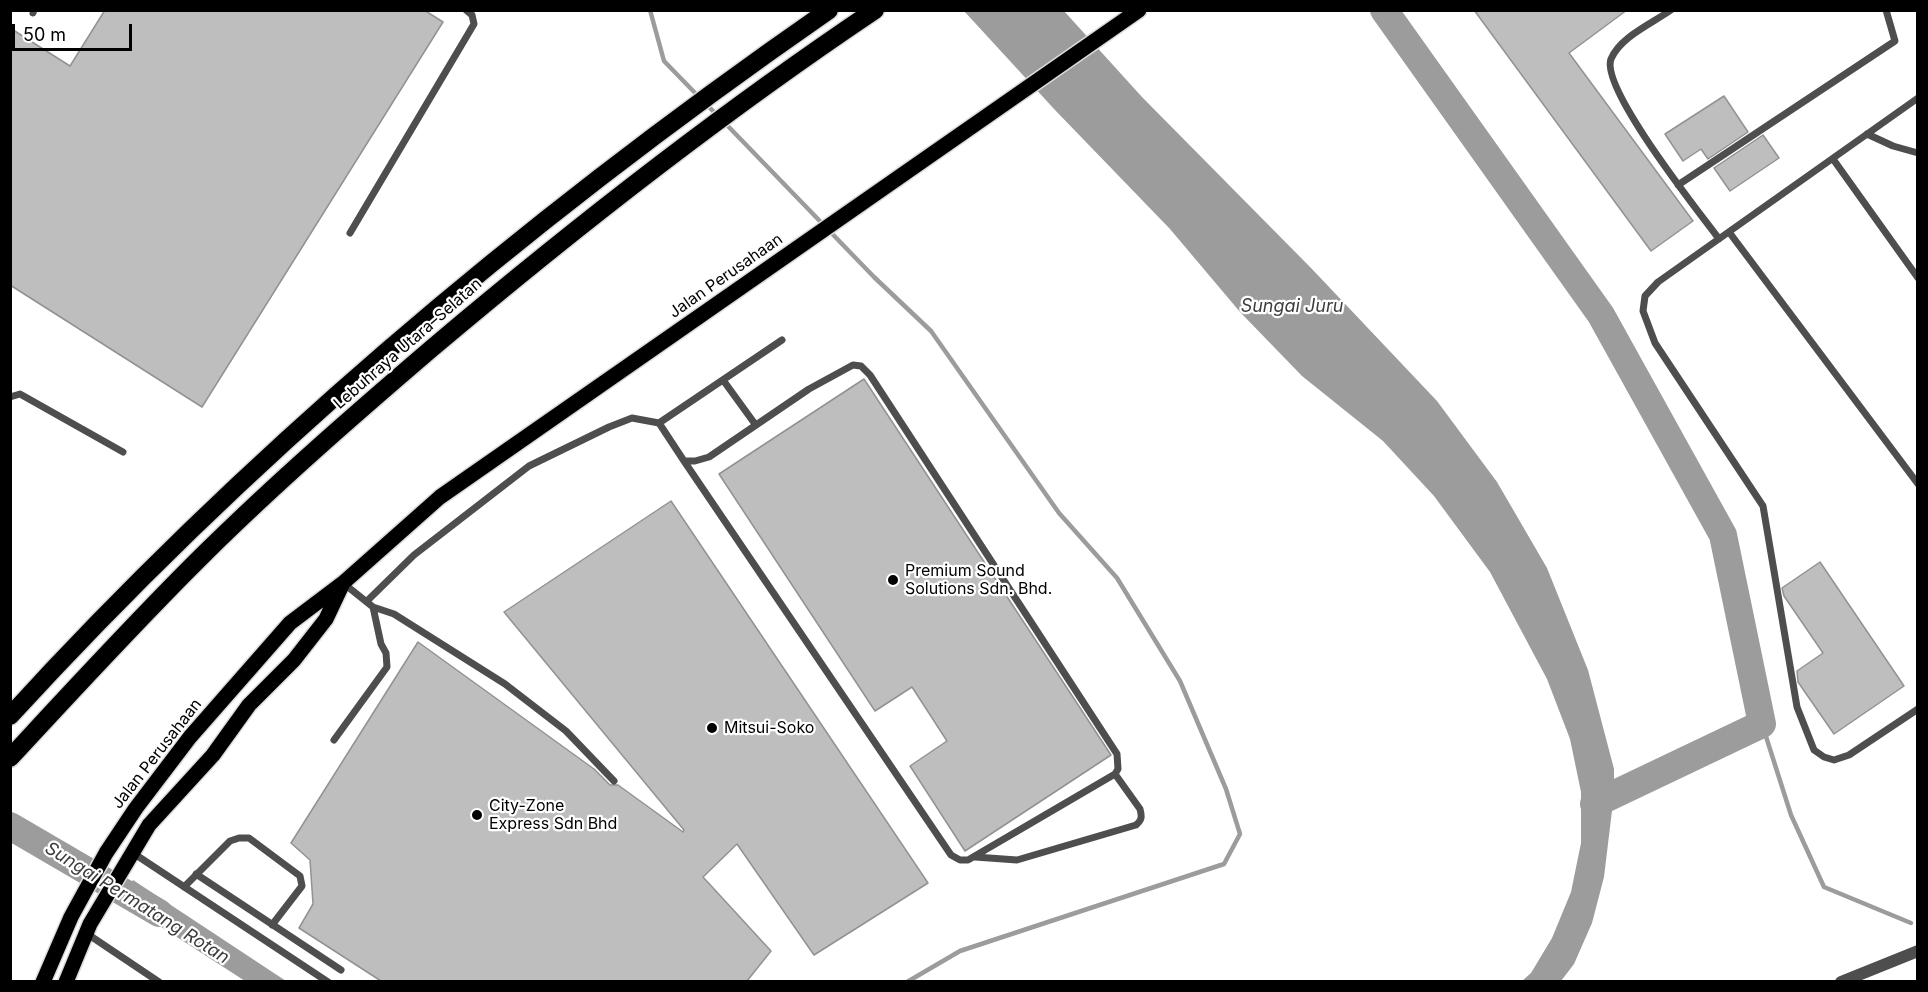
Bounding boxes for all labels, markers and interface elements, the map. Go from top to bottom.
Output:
scale bar [15,12,135,50]
text: 50 m [23,24,66,45]
street label: Jalan Perusahaan [666,230,786,322]
street label: Lebuhraya Utara–Selatan [330,275,486,413]
water label: Sungai Juru [1241,296,1343,318]
place label: Premium Sound Solutions Sdn. Bhd. [905,561,1052,599]
marker: Premium Sound Solutions Sdn. Bhd. [886,573,900,587]
street label: Jalan Perusahaan [108,695,206,813]
place label: Mitsui-Soko [724,718,814,738]
marker: Mitsui-Soko [705,721,719,735]
place label: City-Zone Express Sdn Bhd [489,796,617,834]
marker: City-Zone Express Sdn Bhd [470,808,484,822]
water label: Sungai Permatang Rotan [41,837,233,969]

